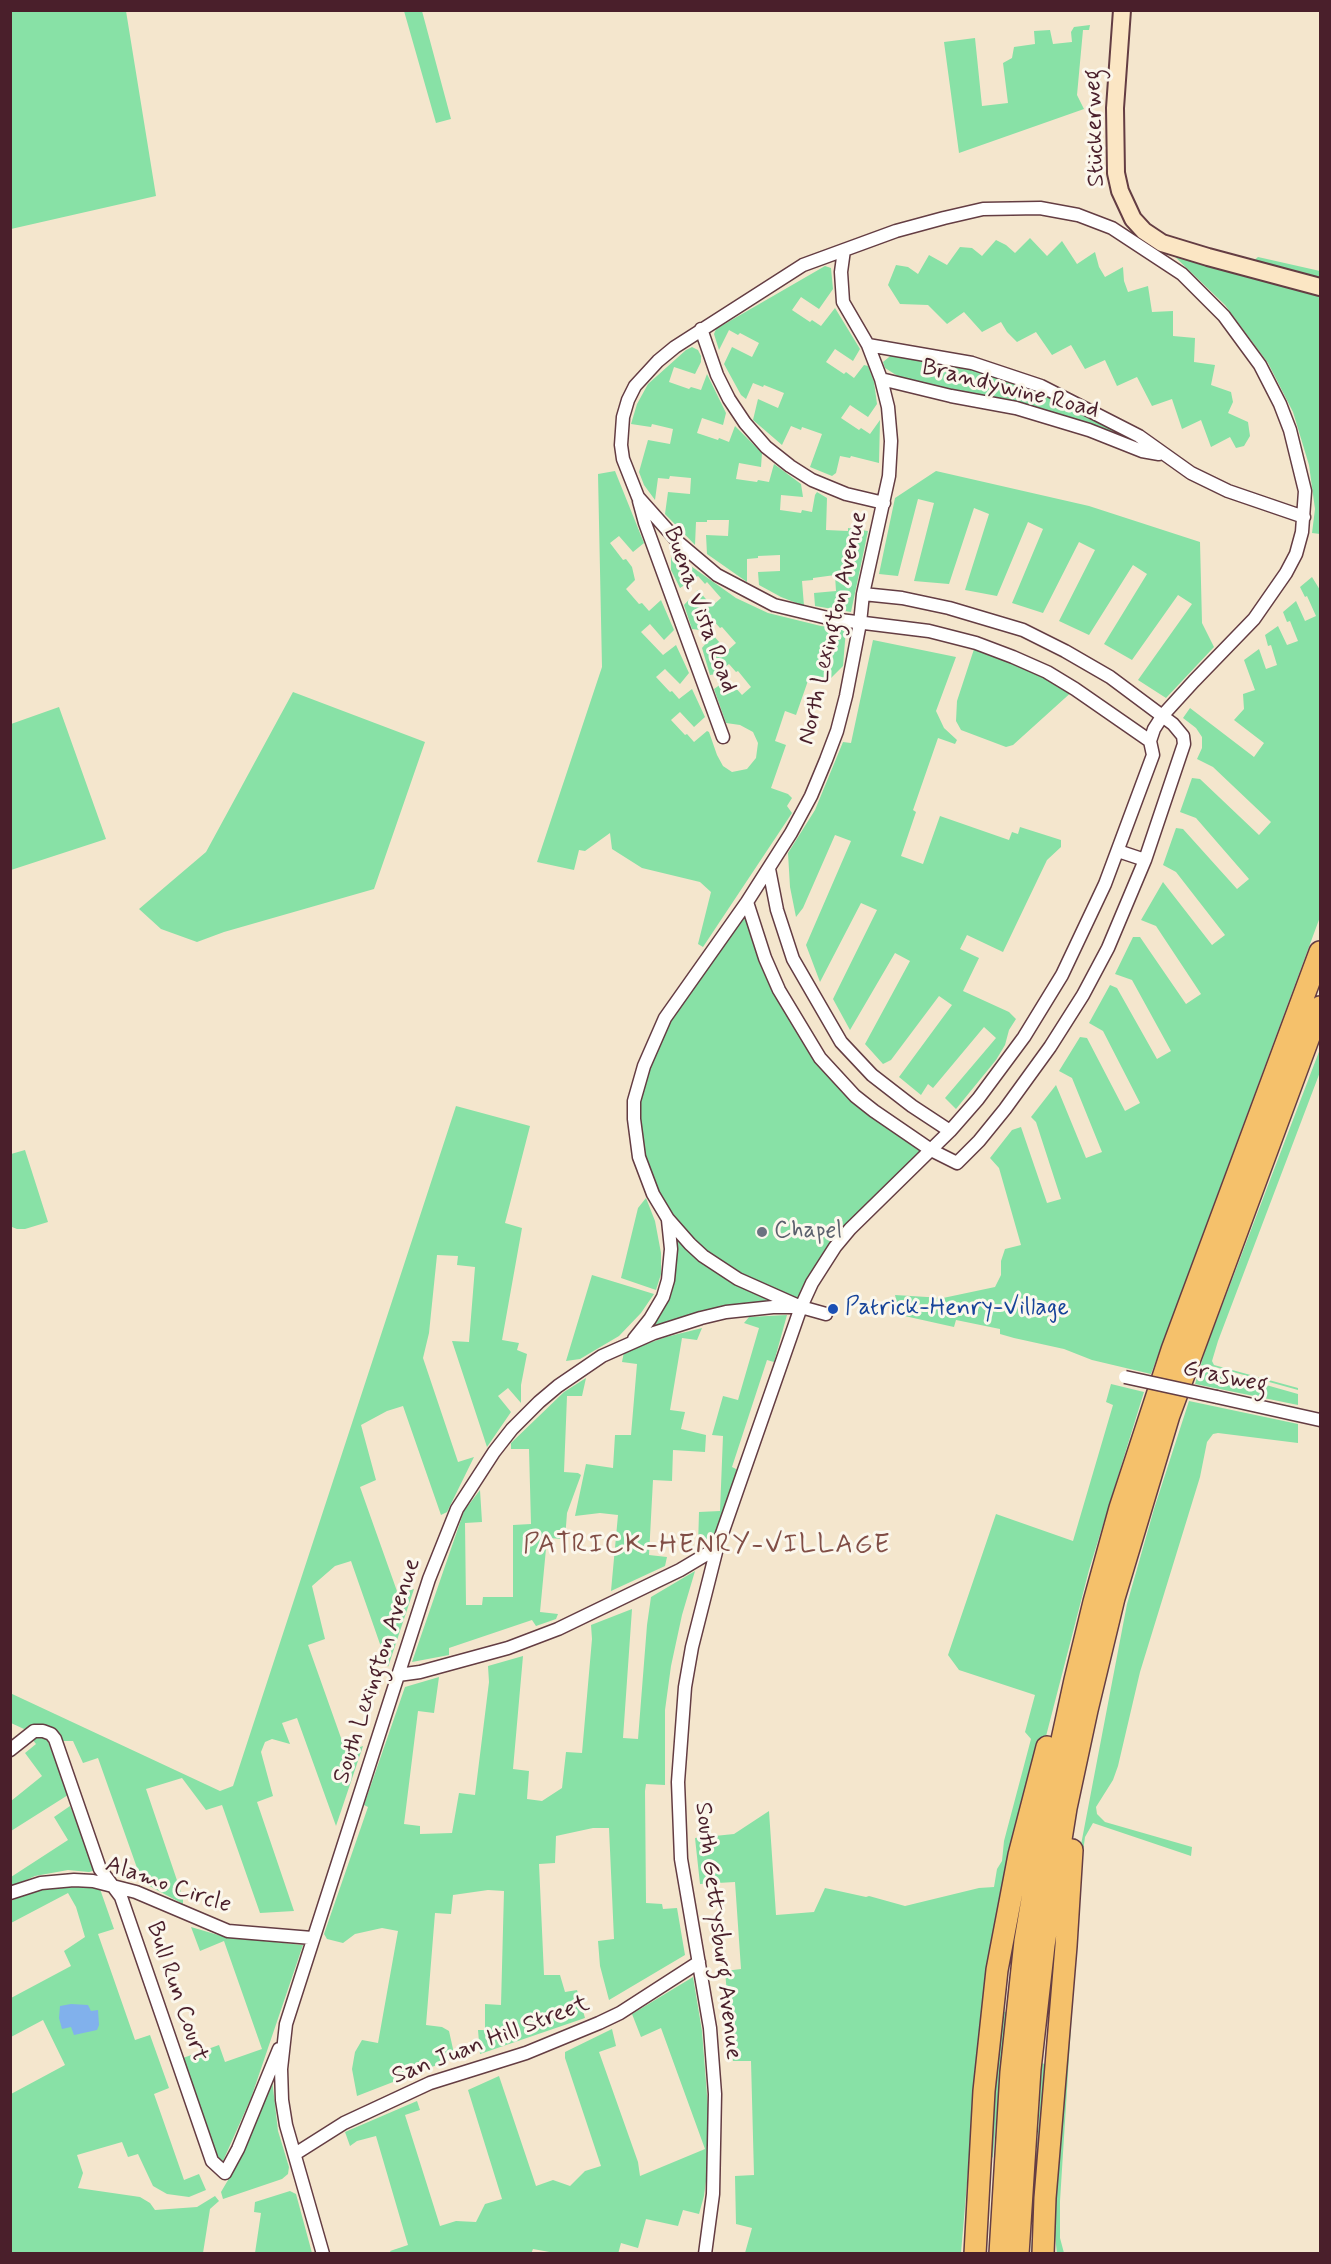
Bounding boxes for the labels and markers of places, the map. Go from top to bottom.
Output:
place label: Chapel [774,1218,842,1246]
marker: Chapel [755,1225,769,1239]
place label: Patrick-Henry-Village [845,1295,1069,1323]
marker: Patrick-Henry-Village [826,1302,840,1316]

